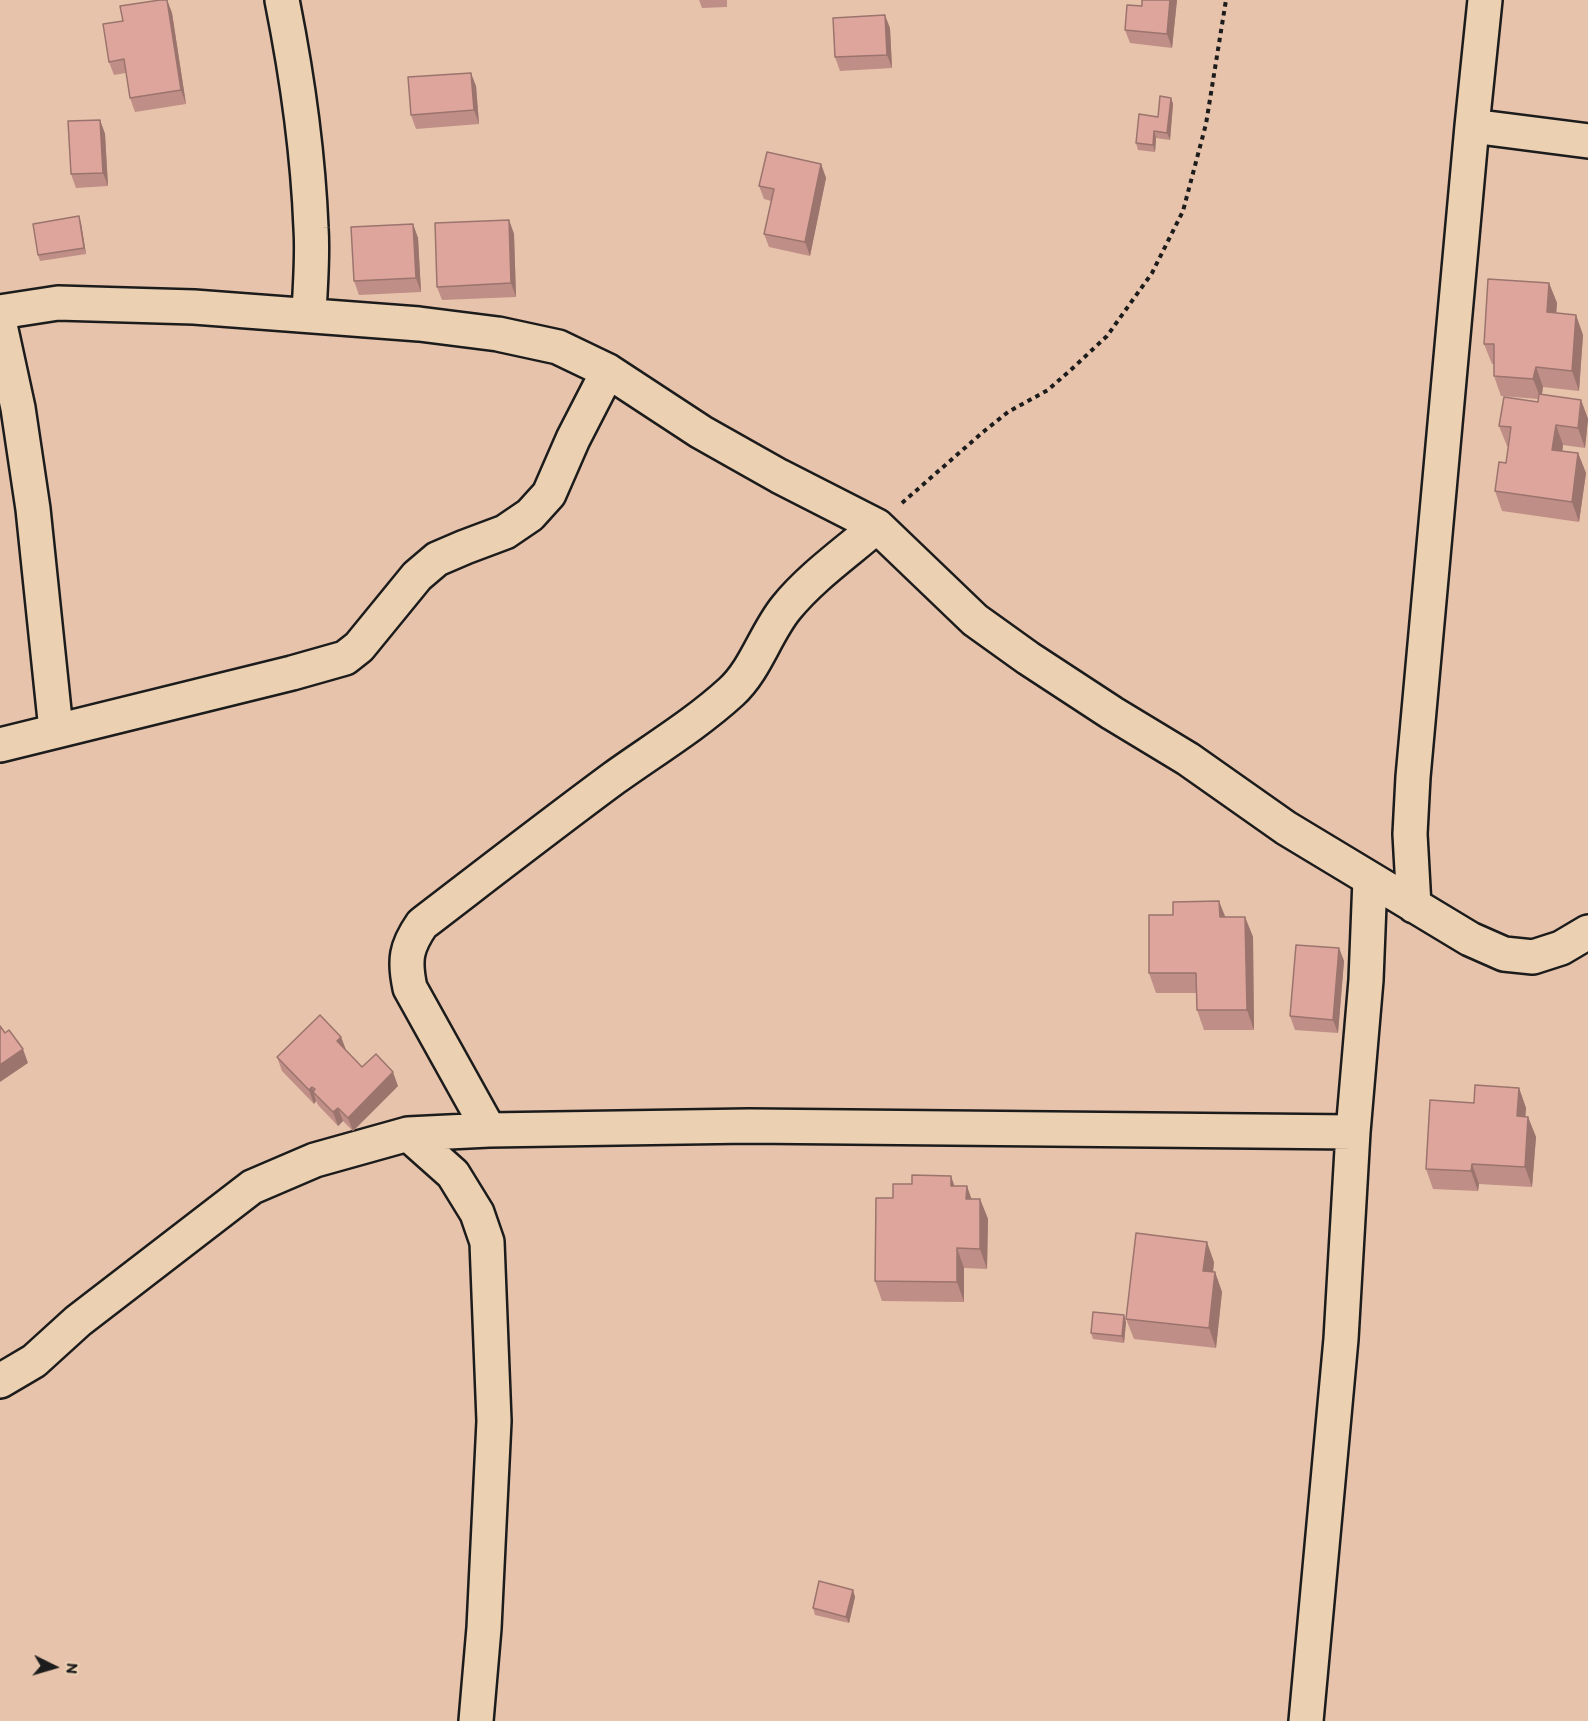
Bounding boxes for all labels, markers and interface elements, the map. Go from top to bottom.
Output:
north arrow [24,1637,84,1697]
text: N [62,1662,82,1675]

